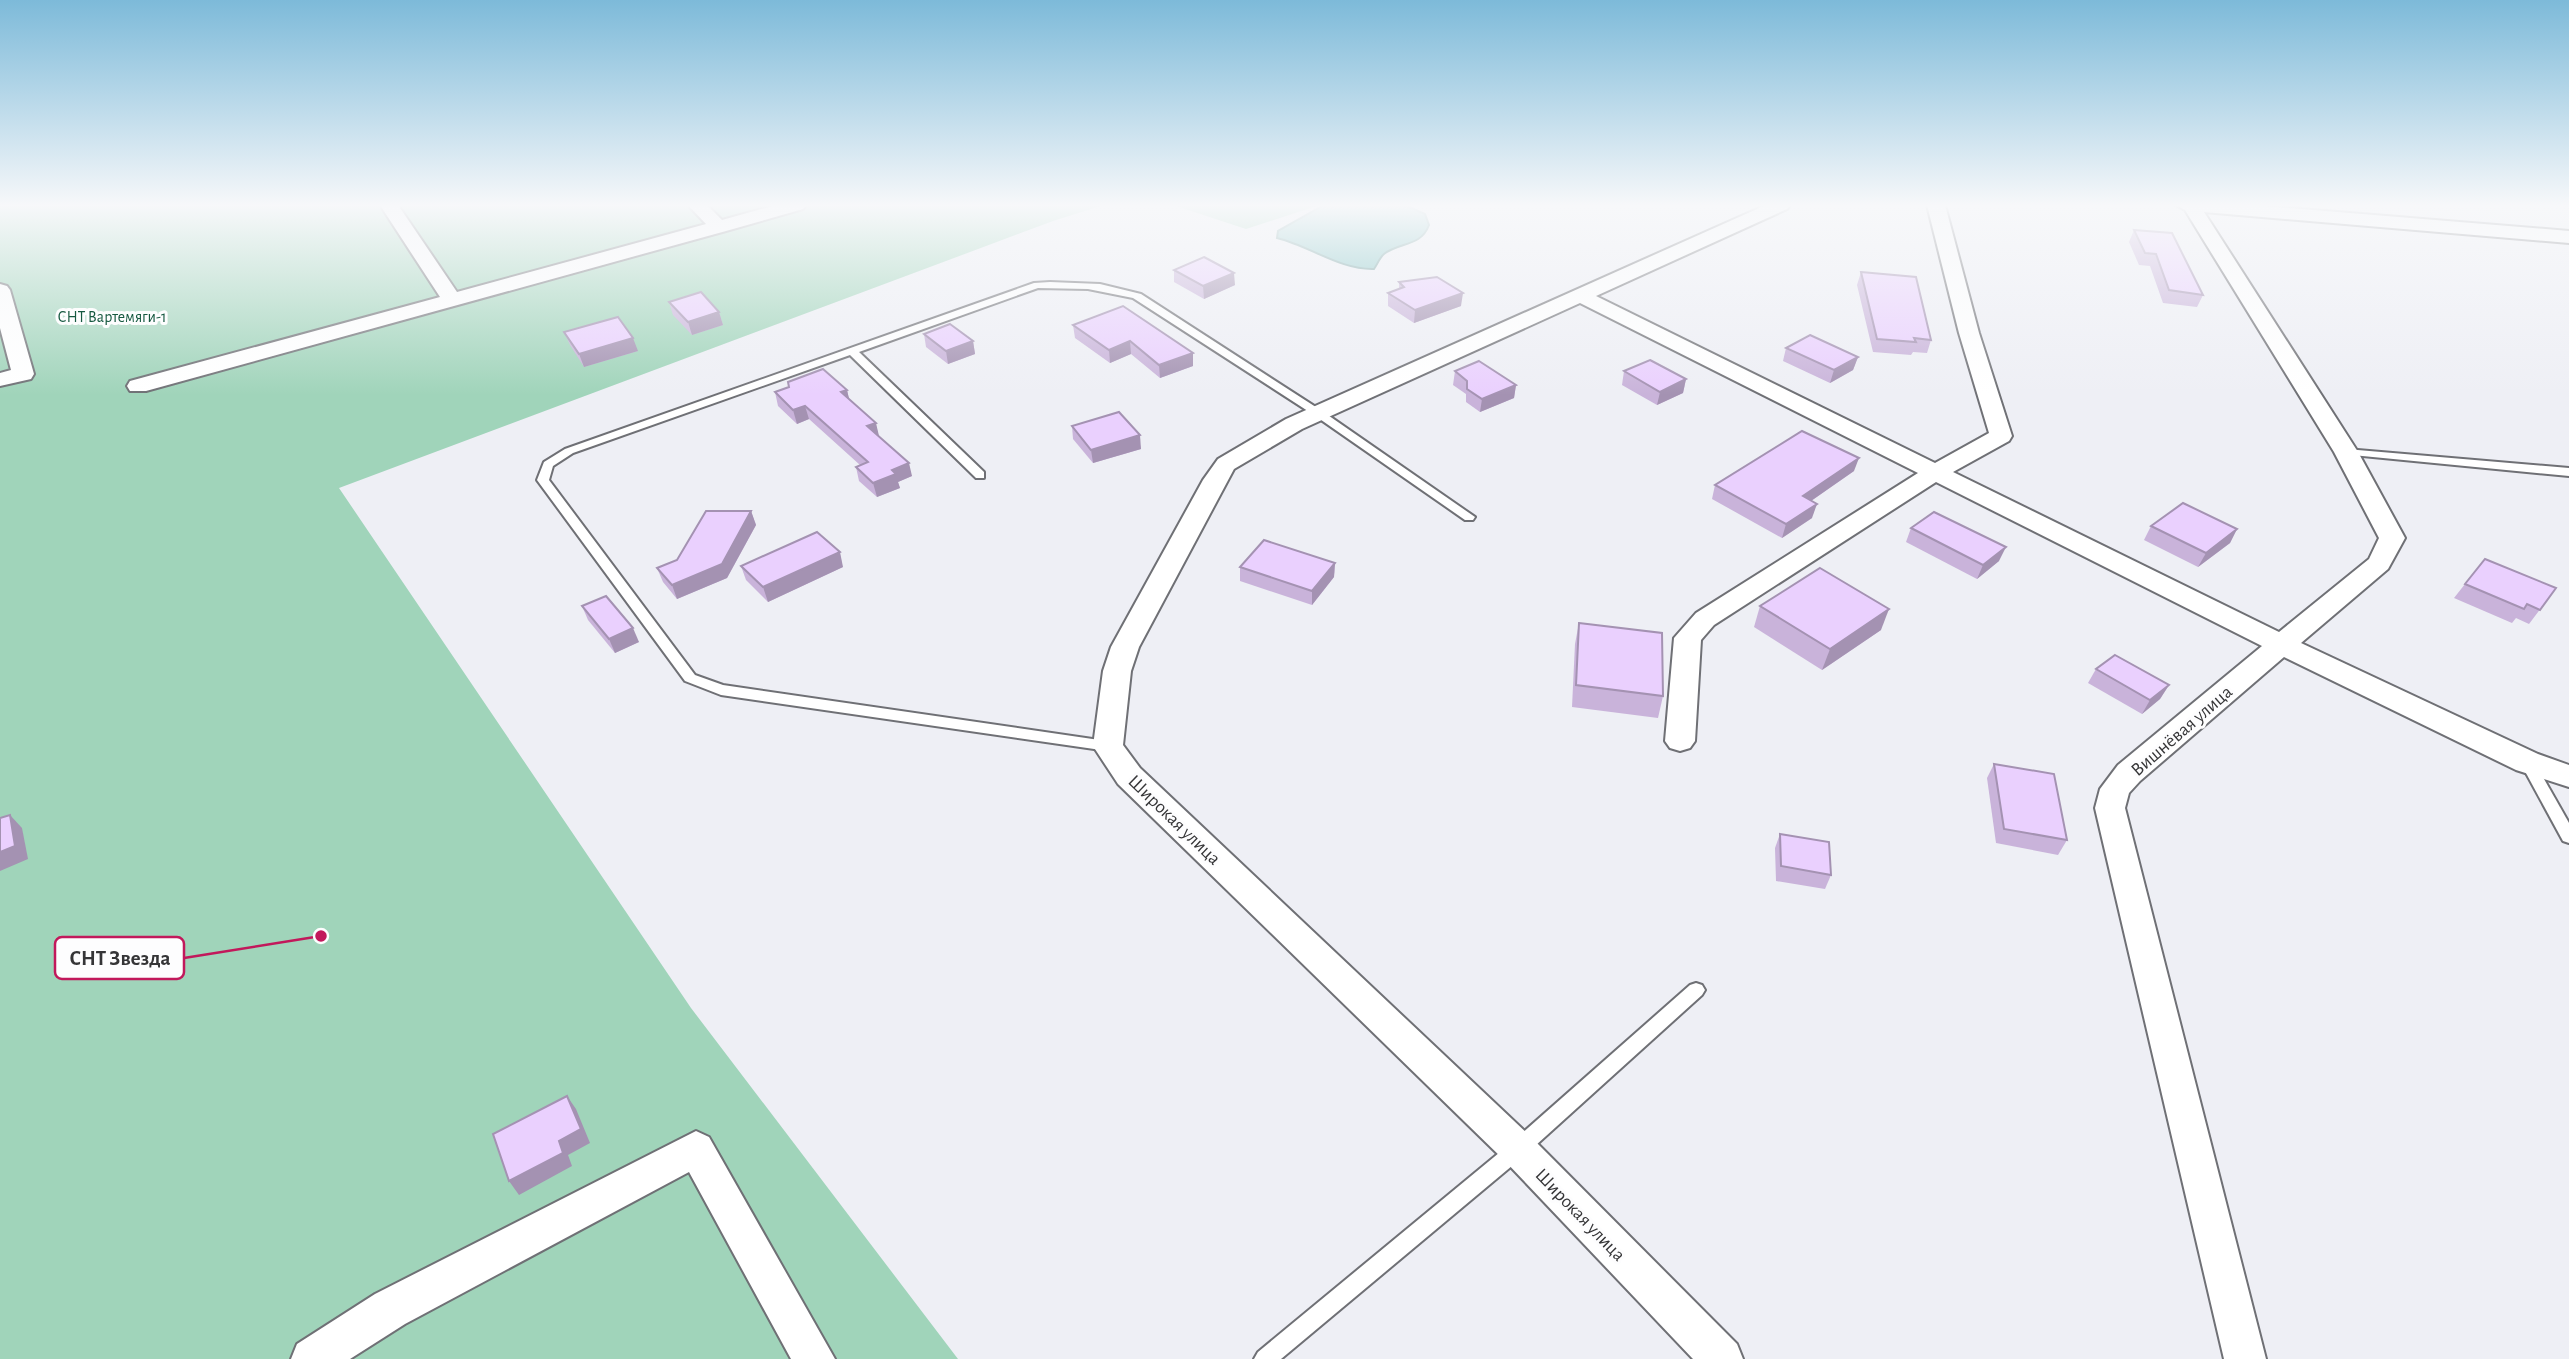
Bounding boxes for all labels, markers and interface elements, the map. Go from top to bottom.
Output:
park label: СНТ Вартемяги-1 [58,309,167,325]
street label: Вишнёвая улица [2128,682,2236,780]
street label: Широкая улица [1124,771,1224,869]
callout: СНТ Звезда [55,937,184,979]
text: СНТ Звезда [69,948,171,969]
street label: Широкая улица [1531,1165,1629,1265]

